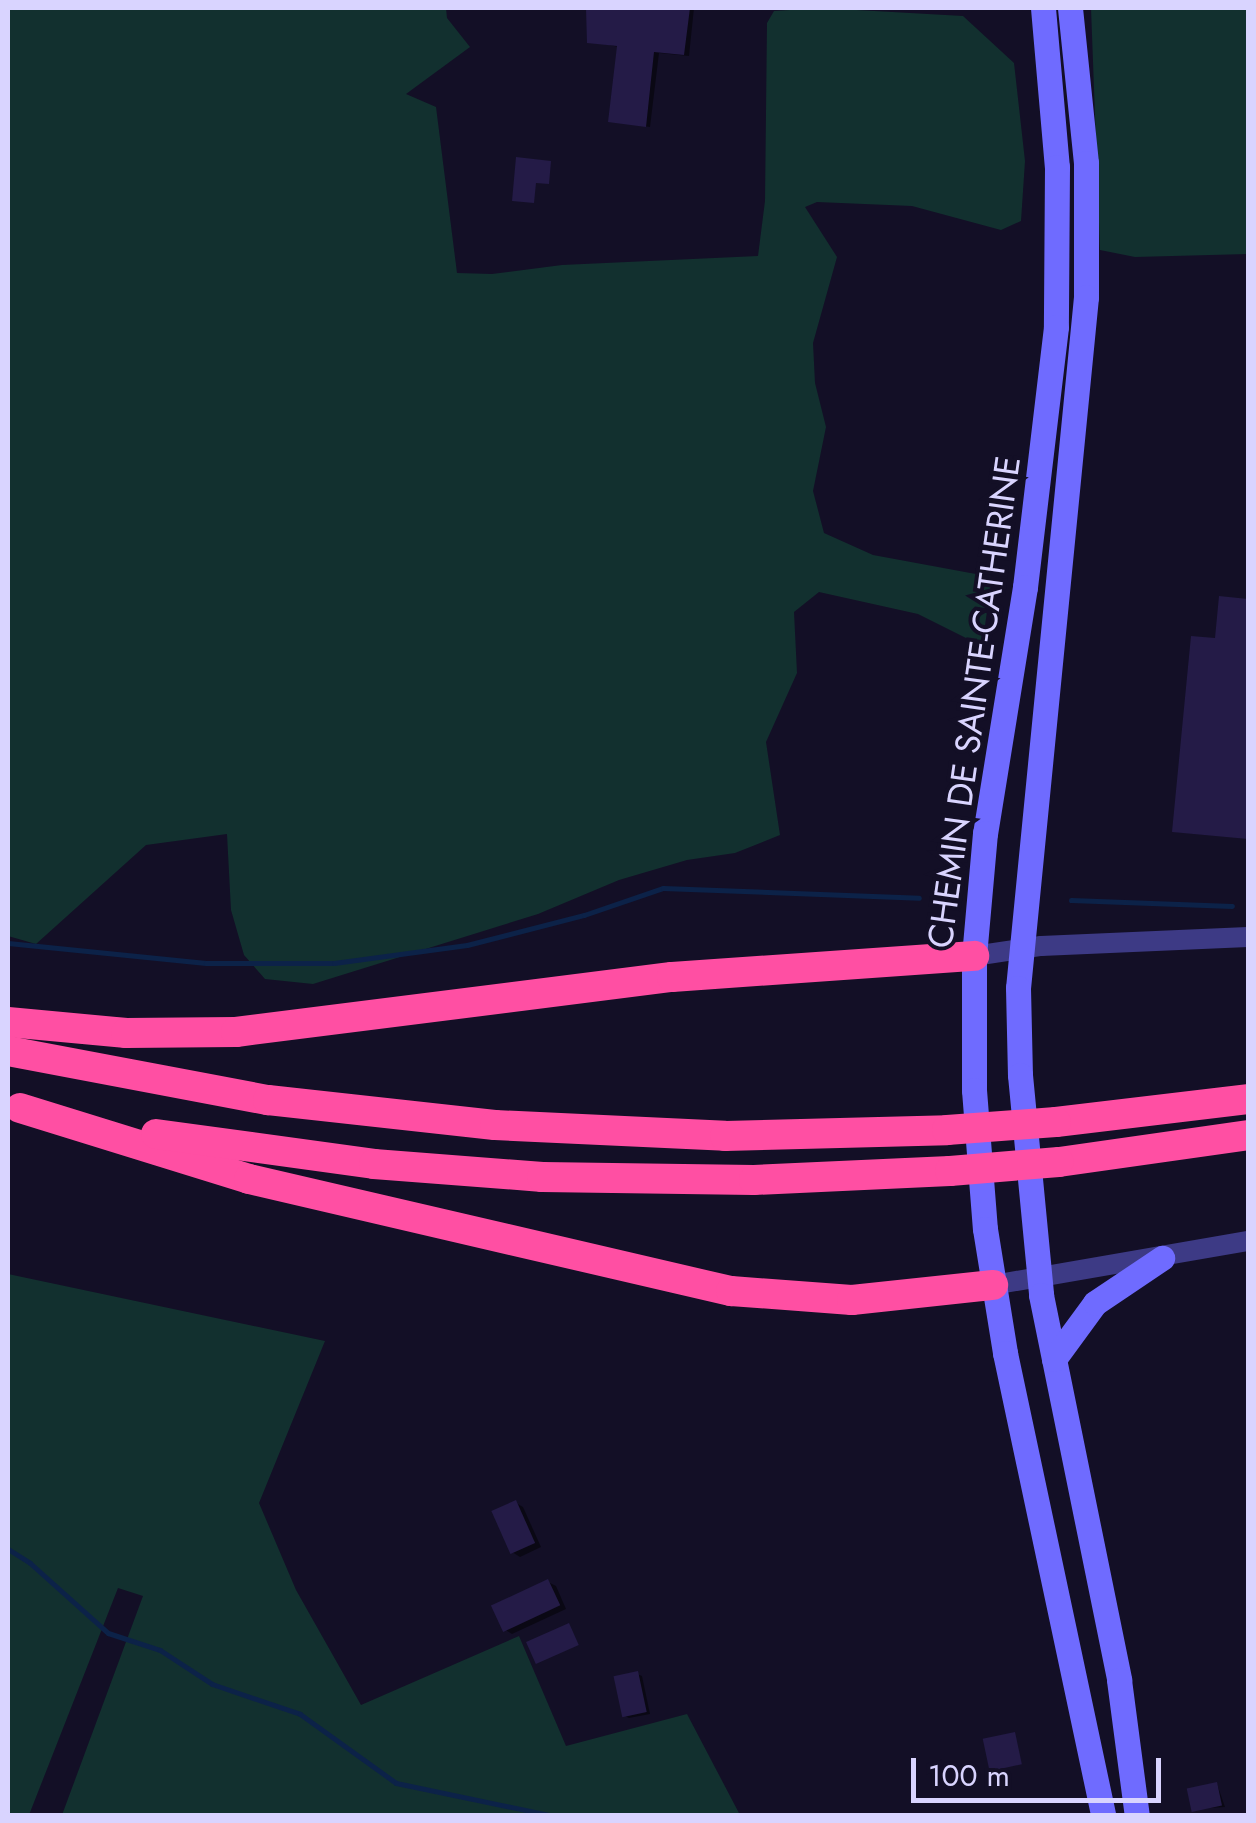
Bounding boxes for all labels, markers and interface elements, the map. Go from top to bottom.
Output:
street label: CHEMIN DE SAINTE-CATHERINE [919,453,1029,951]
scale bar [916,1738,1166,1800]
text: 100 m [928,1754,1010,1797]

